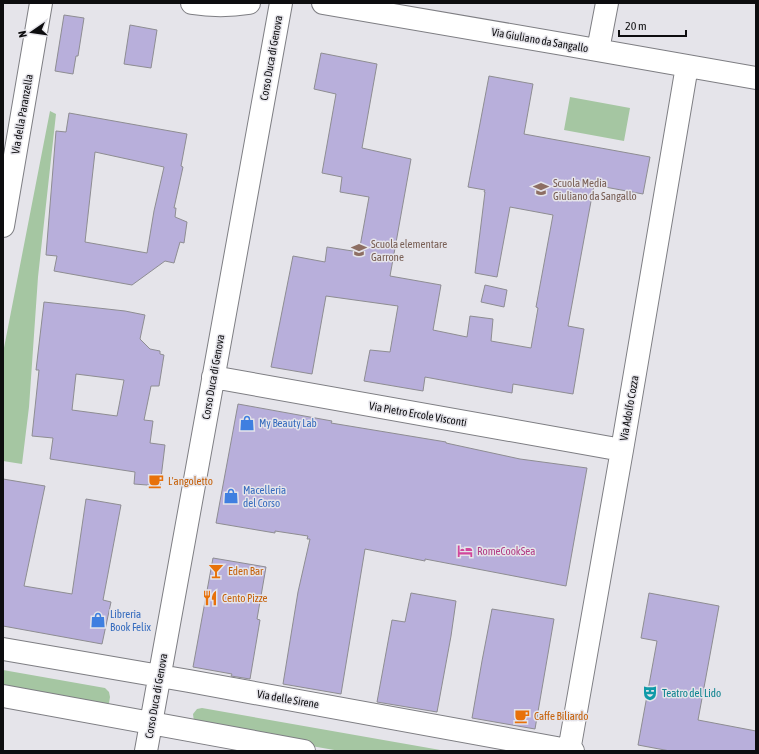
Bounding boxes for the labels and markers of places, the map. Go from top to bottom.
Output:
place label: Scuola Media Giuliano da Sangallo [553,177,637,202]
school or university icon: Scuola Media Giuliano da Sangallo [532,180,550,198]
place label: Scuola elementare Garrone [371,238,447,263]
school or university icon: Scuola elementare Garrone [350,241,368,259]
shop icon: My Beauty Lab [238,414,256,432]
place label: My Beauty Lab [259,417,317,429]
cafe icon: L'angoletto [147,472,165,490]
place label: L'angoletto [168,475,213,487]
place label: Macelleria del Corso [243,484,286,509]
shop icon: Macelleria del Corso [222,487,240,505]
hotel icon: RomeCookSea [456,542,474,560]
place label: RomeCookSea [477,545,535,557]
bar icon: Eden Bar [207,562,225,580]
place label: Eden Bar [228,565,264,577]
restaurant icon: Cento Pizze [201,589,219,607]
place label: Cento Pizze [222,592,268,604]
place label: Libreria Book Felix [110,608,152,633]
shop icon: Libreria Book Felix [89,611,107,629]
theatre icon: Teatro del Lido [641,684,659,702]
place label: Teatro del Lido [662,687,721,699]
cafe icon: Caffe Biliardo [513,707,531,725]
place label: Caffe Biliardo [534,710,588,722]

